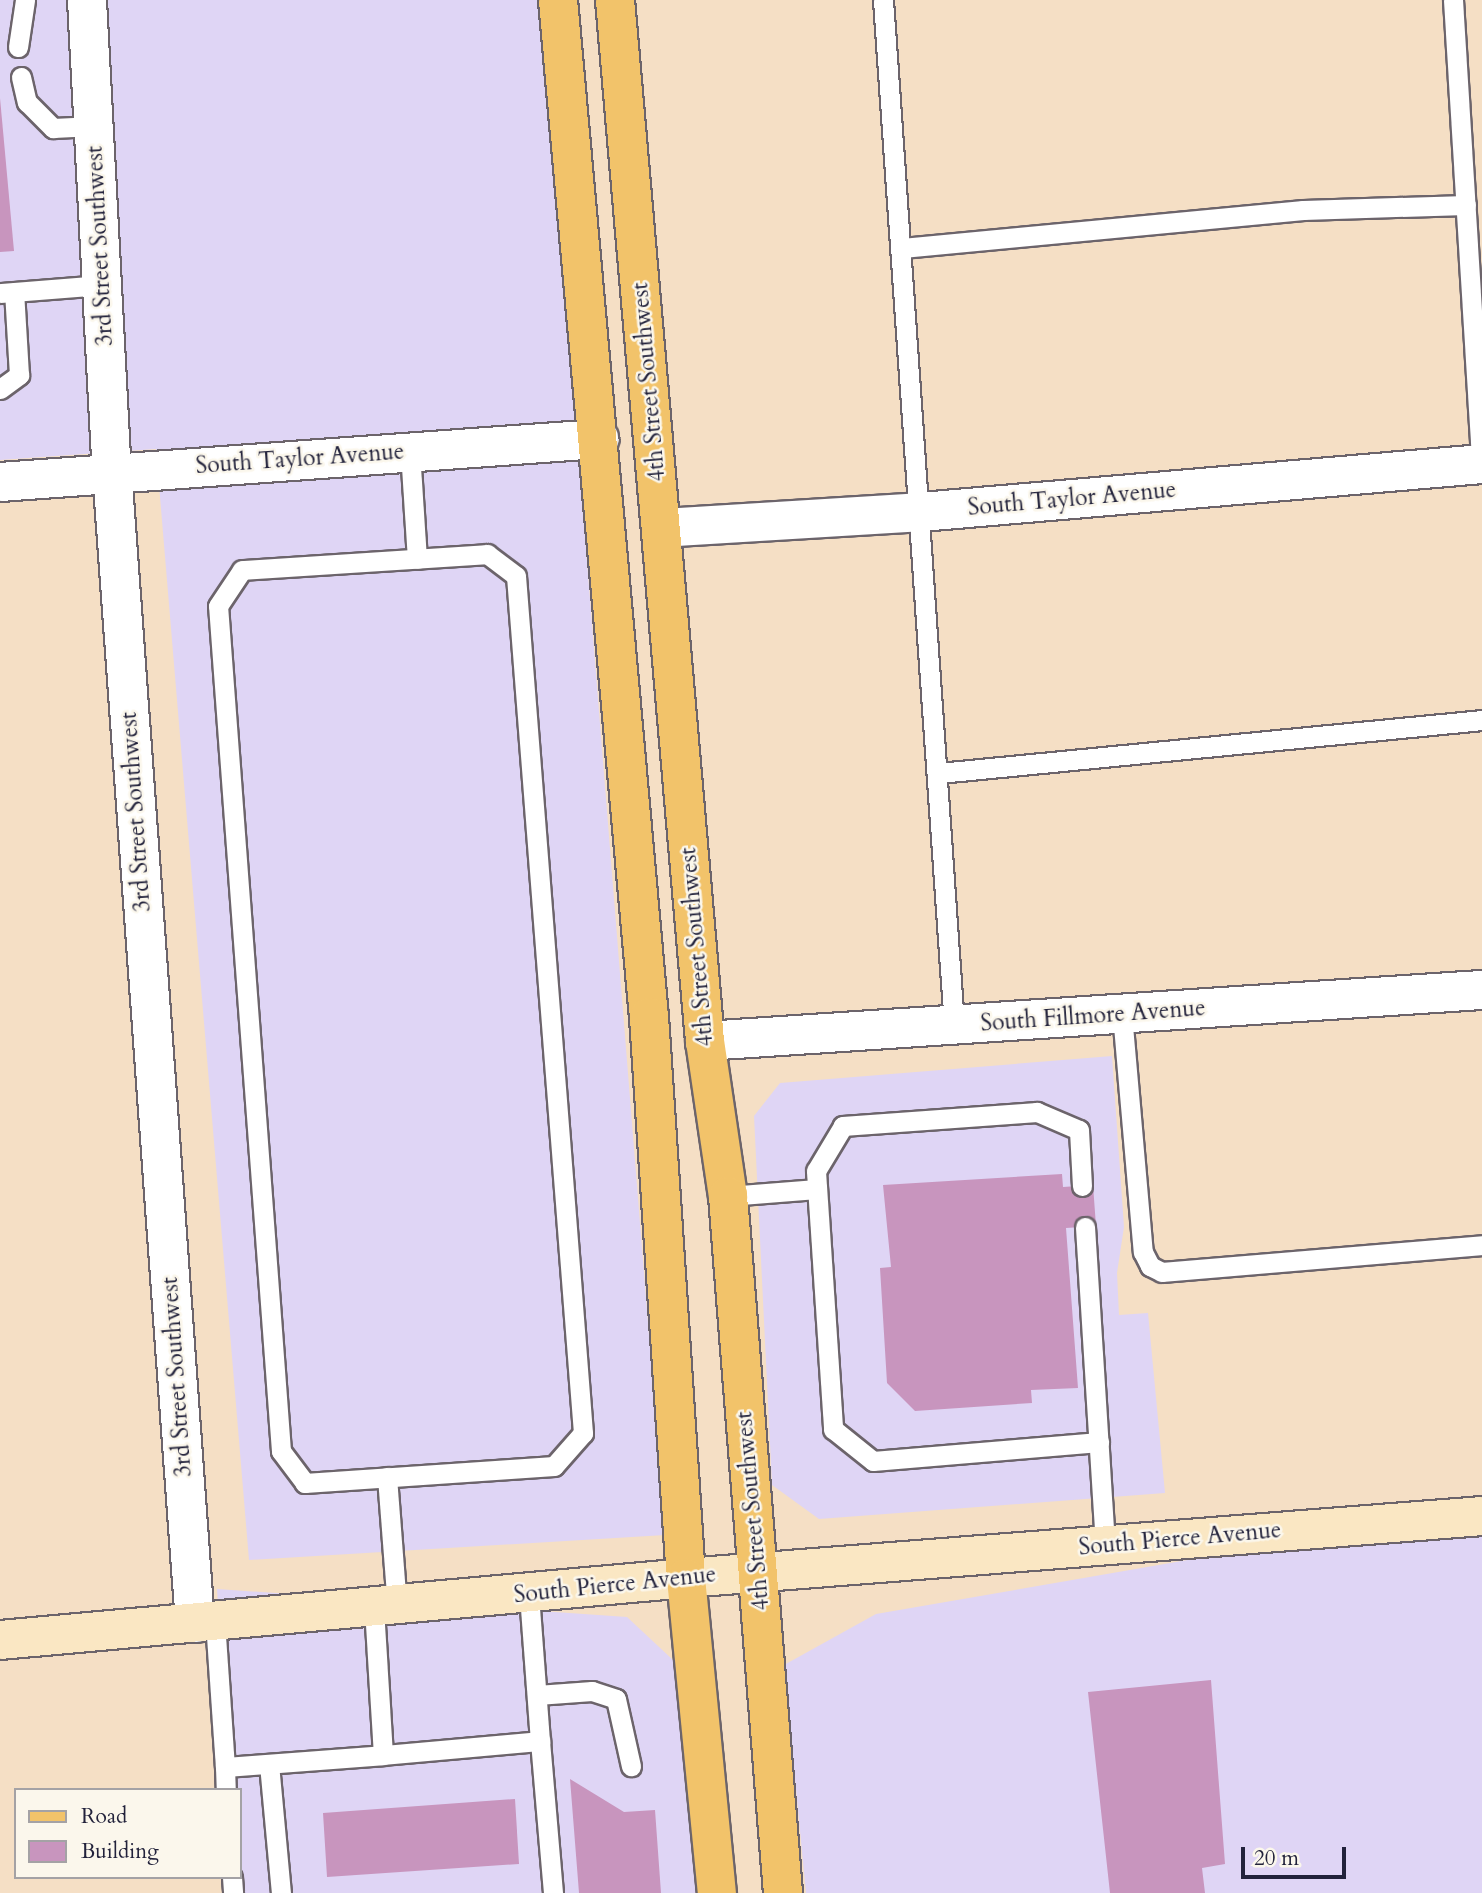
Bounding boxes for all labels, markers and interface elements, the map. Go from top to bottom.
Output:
street label: 3rd Street Southwest [81,145,119,347]
street label: 4th Street Southwest [627,281,671,483]
street label: South Taylor Avenue [195,438,405,480]
street label: South Taylor Avenue [967,476,1177,522]
street label: 3rd Street Southwest [115,711,157,913]
street label: 4th Street Southwest [675,846,719,1048]
street label: South Fillmore Avenue [980,994,1206,1038]
street label: 3rd Street Southwest [156,1276,198,1478]
street label: 4th Street Southwest [731,1410,775,1612]
street label: South Pierce Avenue [1078,1516,1282,1562]
street label: South Pierce Avenue [512,1561,718,1609]
legend [14,1788,242,1879]
text: Road [81,1802,127,1831]
scale bar [1244,1834,1349,1878]
text: Building [81,1837,159,1866]
text: 20 m [1254,1844,1299,1873]

